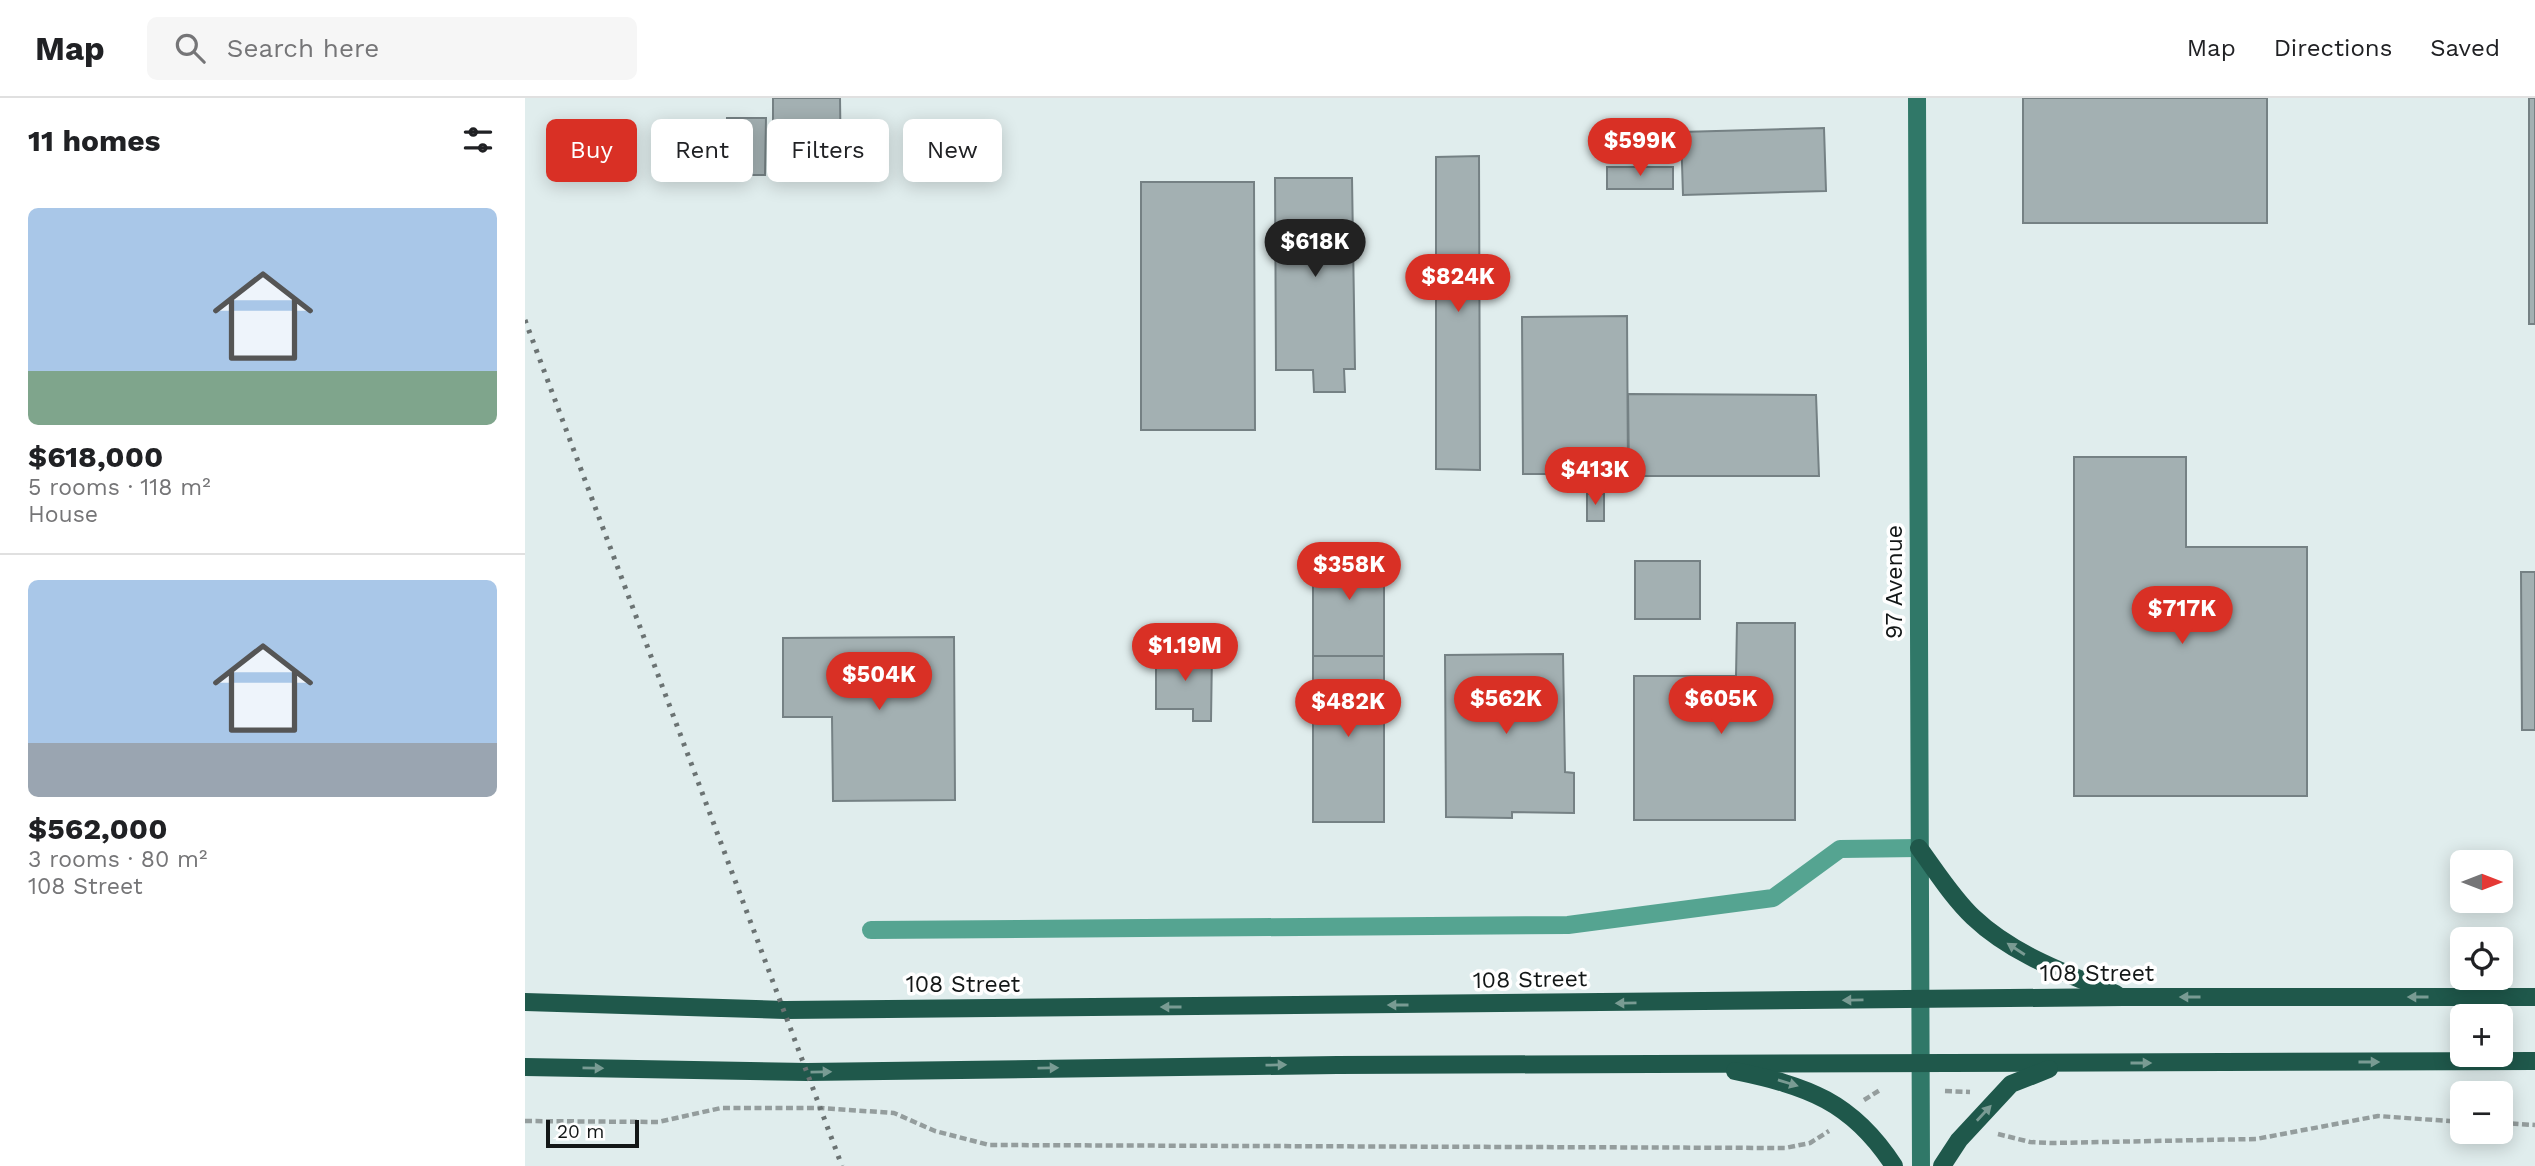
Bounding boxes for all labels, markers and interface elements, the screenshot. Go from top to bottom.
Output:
search box [147,17,637,80]
text: Map [35,29,105,68]
icon: search [171,29,209,67]
text: Search here [227,33,379,63]
text: Map [2187,34,2236,62]
text: Directions [2274,34,2392,62]
text: Saved [2430,34,2500,62]
pin: $599K [1591,118,1689,178]
chip: Buy [546,119,637,182]
chip: Rent [651,119,753,182]
chip: Filters [767,119,889,182]
chip: New [903,119,1002,182]
icon: filters [459,121,497,159]
text: 11 homes [28,123,161,158]
text: $599K [1604,127,1676,154]
pin: $618K [1266,220,1364,279]
text: $618K [1281,228,1349,255]
icon: home [200,253,326,379]
pin: $824K [1409,254,1507,314]
text: $824K [1421,263,1495,290]
text: $618,000 [28,439,163,474]
pin: $413K [1546,448,1644,507]
text: $413K [1561,456,1629,483]
text: 5 rooms · 118 m² [28,474,211,501]
text: House [28,501,98,528]
street label: 97 Avenue [1881,525,1908,639]
pin: $358K [1300,542,1398,602]
text: $358K [1313,551,1385,578]
pin: $717K [2133,587,2231,646]
text: $717K [2148,595,2216,622]
pin: $1.19M [1128,624,1242,683]
icon: home [200,625,326,751]
text: $1.19M [1148,632,1222,659]
pin: $504K [830,652,928,712]
text: $504K [842,661,916,688]
pin: $562K [1457,676,1555,736]
pin: $605K [1672,676,1770,736]
pin: $482K [1299,680,1397,739]
text: $562K [1470,685,1542,712]
text: $605K [1685,685,1757,712]
text: $482K [1311,688,1385,715]
text: $562,000 [28,811,167,846]
text: 3 rooms · 80 m² [28,846,207,873]
north arrow [2450,850,2513,914]
map controls [2450,850,2513,1144]
text: 108 Street [28,873,143,900]
button: locate [2450,927,2513,990]
one-way arrow [2007,942,2025,956]
street label: 108 Street [2040,960,2155,987]
street label: 108 Street [1473,965,1588,994]
street label: 108 Street [906,971,1021,998]
one-way arrow [2179,991,2201,1003]
one-way arrow [2407,991,2429,1003]
one-way arrow [1842,994,1864,1006]
one-way arrow [1614,997,1636,1009]
one-way arrow [1387,999,1409,1011]
one-way arrow [1159,1001,1181,1013]
button: + [2450,1004,2513,1067]
one-way arrow [2358,1056,2380,1068]
one-way arrow [2130,1057,2152,1069]
one-way arrow [1265,1060,1287,1071]
one-way arrow [582,1062,604,1074]
one-way arrow [1037,1063,1059,1074]
one-way arrow [810,1066,832,1077]
one-way arrow [1778,1078,1799,1088]
button: − [2450,1081,2513,1144]
one-way arrow [1976,1105,1992,1122]
scale bar [546,1117,639,1149]
text: 20 m [557,1120,604,1143]

